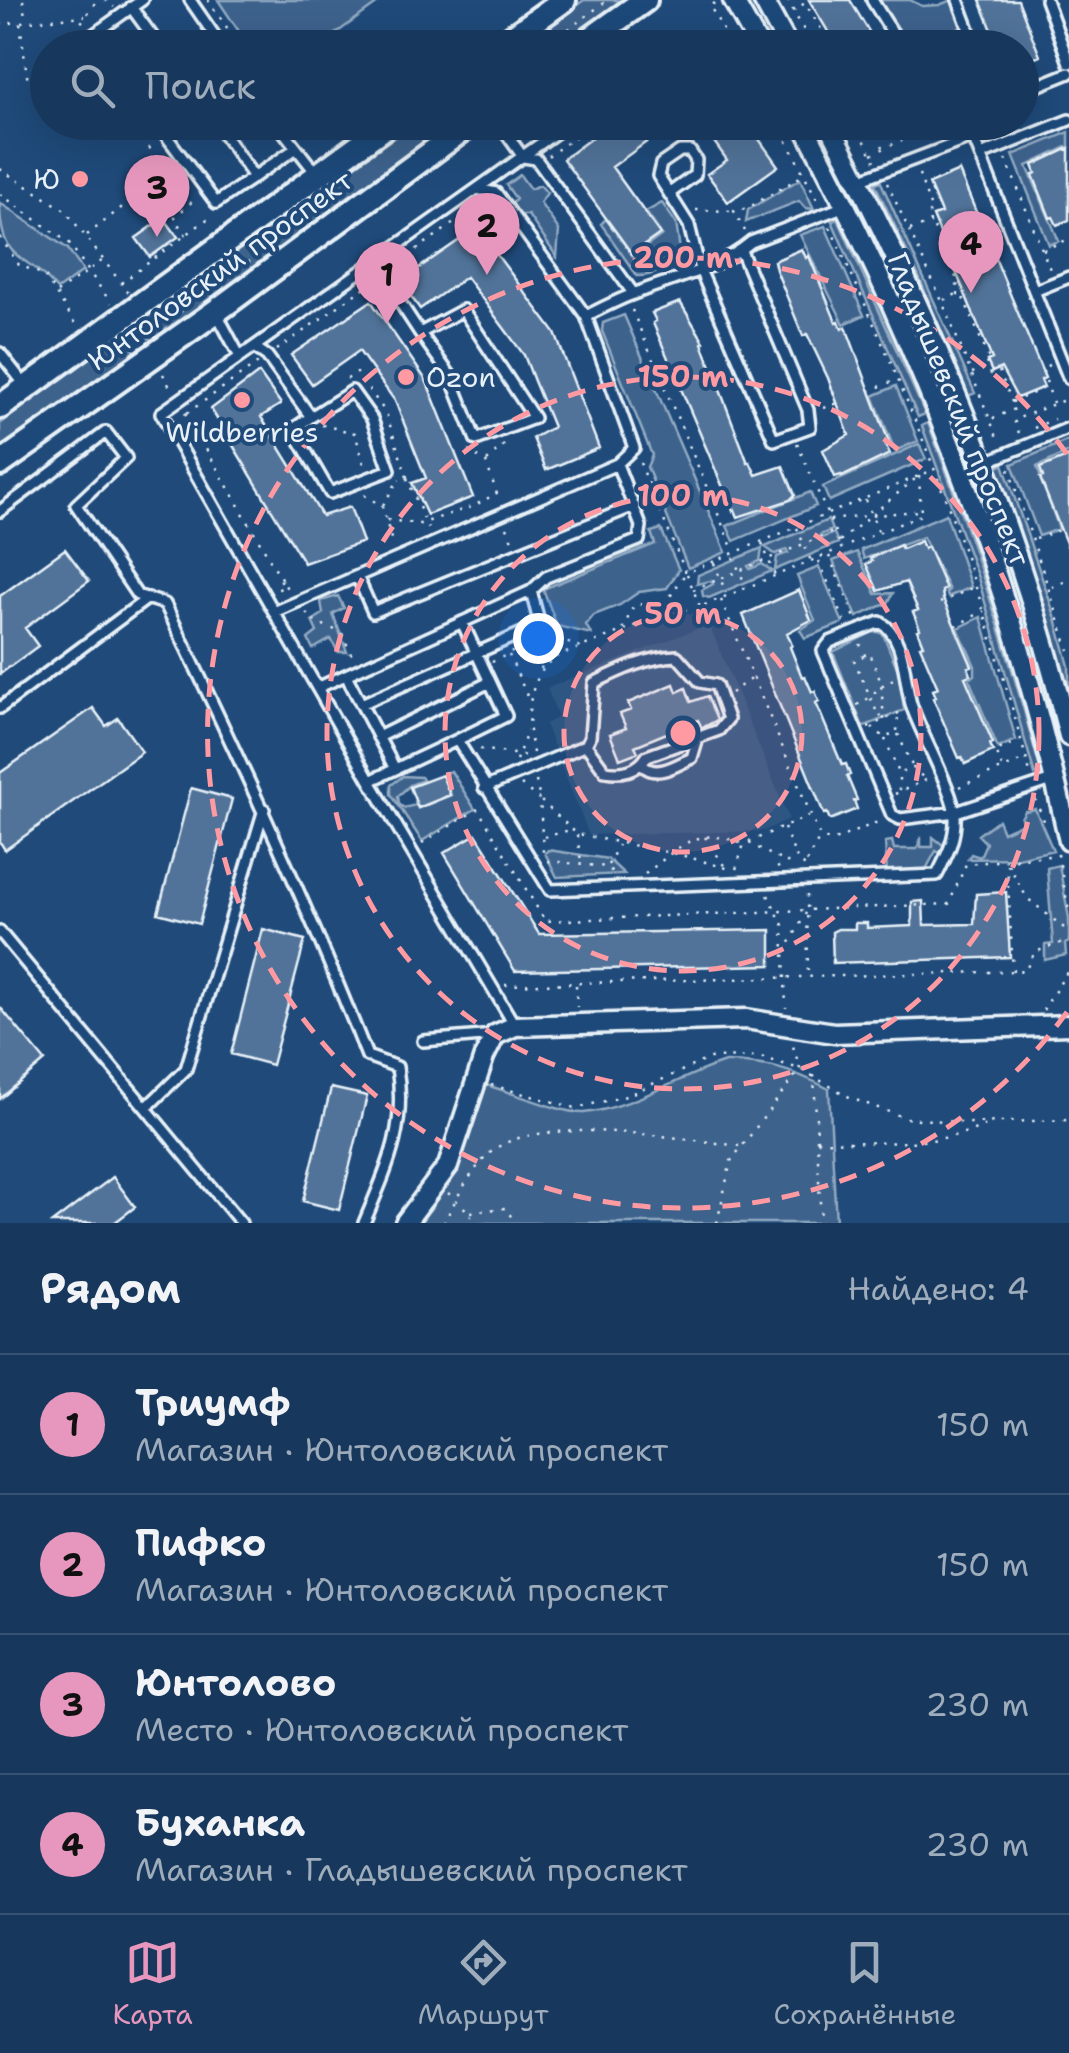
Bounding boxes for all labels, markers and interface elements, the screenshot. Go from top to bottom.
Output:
search box [30,30,1039,140]
icon: search [65,58,120,113]
text: Поиск [145,60,256,111]
pin: 3 [124,154,190,237]
place label: Ю [34,160,60,198]
street label: Юнтоловский проспект [80,161,360,379]
marker: Ю [69,168,91,190]
pin: 2 [454,192,520,275]
pin: 4 [938,210,1004,293]
text: 200 m [633,237,733,278]
pin: 1 [354,242,420,324]
street label: Гладышевский проспект [879,247,1040,572]
text: 150 m [638,356,728,397]
place label: Ozon [426,358,496,396]
marker: Ozon [395,366,417,388]
marker: Wildberries [231,389,253,411]
place label: Wildberries [165,413,319,451]
text: 100 m [637,475,729,516]
text: 50 m [644,593,722,634]
your location [513,613,564,664]
centre of rings [665,715,701,751]
text: Рядом [40,1260,181,1316]
text: Найдено: 4 [848,1267,1029,1310]
text: Триумф [135,1377,290,1428]
text: 1 [65,1403,80,1446]
text: 150 m [936,1403,1029,1446]
text: Магазин · Юнтоловский проспект [135,1428,668,1471]
text: Пифко [135,1517,267,1568]
text: 2 [61,1543,84,1586]
text: 150 m [936,1543,1029,1586]
text: Магазин · Юнтоловский проспект [135,1568,668,1611]
text: Юнтолово [135,1657,336,1708]
text: 3 [61,1683,84,1726]
text: 230 m [926,1683,1029,1726]
text: Место · Юнтоловский проспект [135,1708,628,1751]
text: Буханка [135,1797,305,1848]
text: 4 [61,1823,84,1866]
text: 230 m [926,1823,1029,1866]
text: Магазин · Гладышевский проспект [135,1848,688,1891]
tab: Карта [113,1935,193,2033]
tab: Маршрут [418,1935,548,2033]
tab: Сохранённые [774,1935,956,2033]

